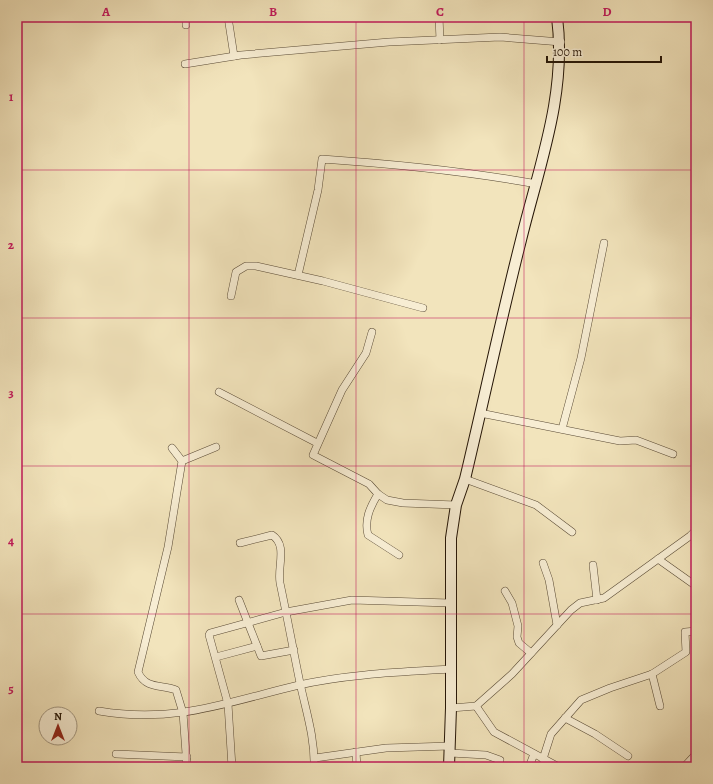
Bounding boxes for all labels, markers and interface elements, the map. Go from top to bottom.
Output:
text: A [101,3,111,20]
text: B [269,3,277,20]
text: C [436,3,444,20]
text: D [602,3,612,20]
scale bar [547,38,661,64]
text: 100 m [553,44,582,60]
text: 1 [9,88,14,105]
text: 2 [8,236,15,253]
text: 3 [8,384,14,401]
text: 4 [8,532,14,549]
text: 5 [8,680,14,697]
north arrow [38,706,78,746]
text: N [54,709,62,724]

